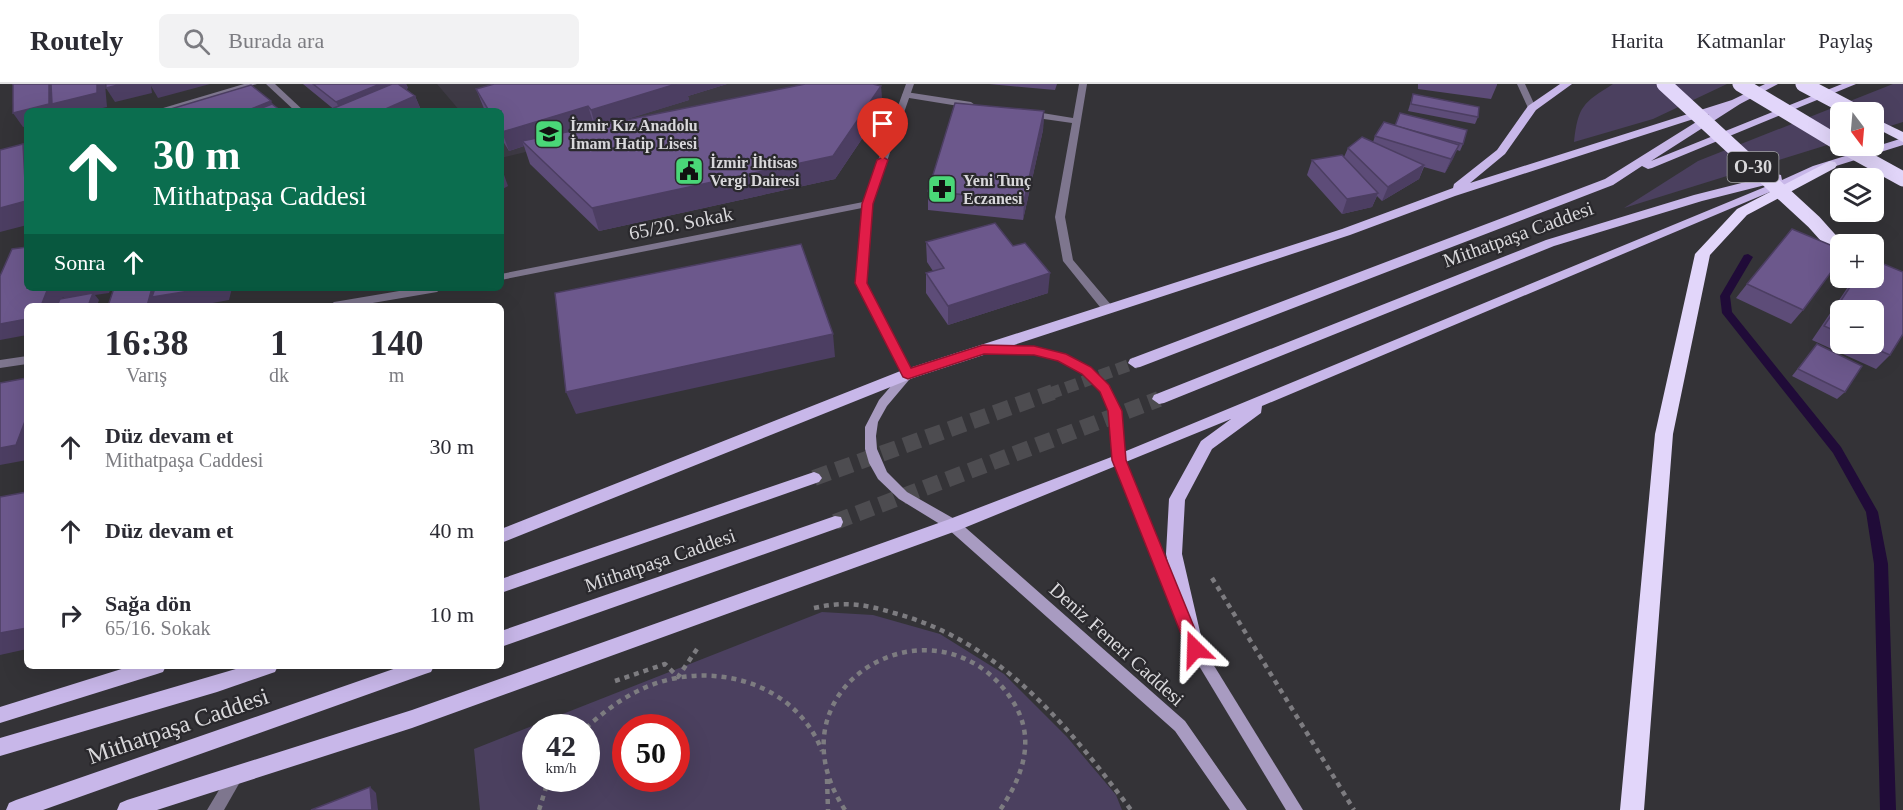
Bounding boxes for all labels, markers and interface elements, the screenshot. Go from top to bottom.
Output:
search box [159,14,579,68]
text: Routely [30,25,123,56]
icon: search [180,25,213,58]
text: Burada ara [228,28,324,53]
text: Harita [1611,29,1664,53]
text: Katmanlar [1697,29,1785,53]
text: Paylaş [1818,29,1873,53]
pin [857,98,908,160]
north arrow [1830,102,1884,156]
map controls [1830,102,1884,354]
icon: arrive [866,107,899,140]
place label: İzmir Kız Anadolu İmam Hatip Lisesi [570,116,698,153]
school or university icon: İzmir Kız Anadolu İmam Hatip Lisesi [533,118,565,150]
icon: ahead [54,132,132,210]
text: 30 m [153,132,241,178]
road number: O-30 [1728,152,1778,182]
place label: İzmir İhtisas Vergi Dairesi [710,153,800,190]
public building icon: İzmir İhtisas Vergi Dairesi [673,155,705,187]
button: layers [1830,168,1884,222]
place label: Yeni Tunç Eczanesi [963,172,1031,207]
pharmacy icon: Yeni Tunç Eczanesi [926,173,958,205]
text: Mithatpaşa Caddesi [153,181,367,211]
street label: Mithatpaşa Caddesi [1440,196,1597,272]
street label: 65/20. Sokak [627,202,735,244]
button: + [1830,234,1884,288]
icon: ahead [117,246,150,279]
text: Sonra [54,250,105,275]
button: − [1830,300,1884,354]
text: 16:38 [105,323,189,363]
text: 1 [270,323,288,363]
text: 140 [370,323,424,363]
text: Varış [126,364,167,386]
text: dk [269,364,289,386]
text: m [389,364,404,386]
text: Düz devam et [105,423,233,448]
icon: ahead [54,431,87,464]
text: 30 m [429,434,474,459]
text: Mithatpaşa Caddesi [105,449,263,471]
icon: ahead [54,515,87,548]
text: Düz devam et [105,518,233,543]
text: 40 m [429,518,474,543]
street label: Mithatpaşa Caddesi [582,524,739,597]
street label: Deniz Feneri Caddesi [1045,578,1189,710]
text: Sağa dön [105,591,191,616]
icon: right [54,599,87,632]
text: 10 m [429,602,474,627]
text: 65/16. Sokak [105,617,211,639]
position arrow [1163,617,1227,681]
street label: Mithatpaşa Caddesi [84,683,272,769]
speed limit sign: 50 [612,714,690,792]
text: 42 [546,729,576,762]
text: km/h [546,760,576,776]

